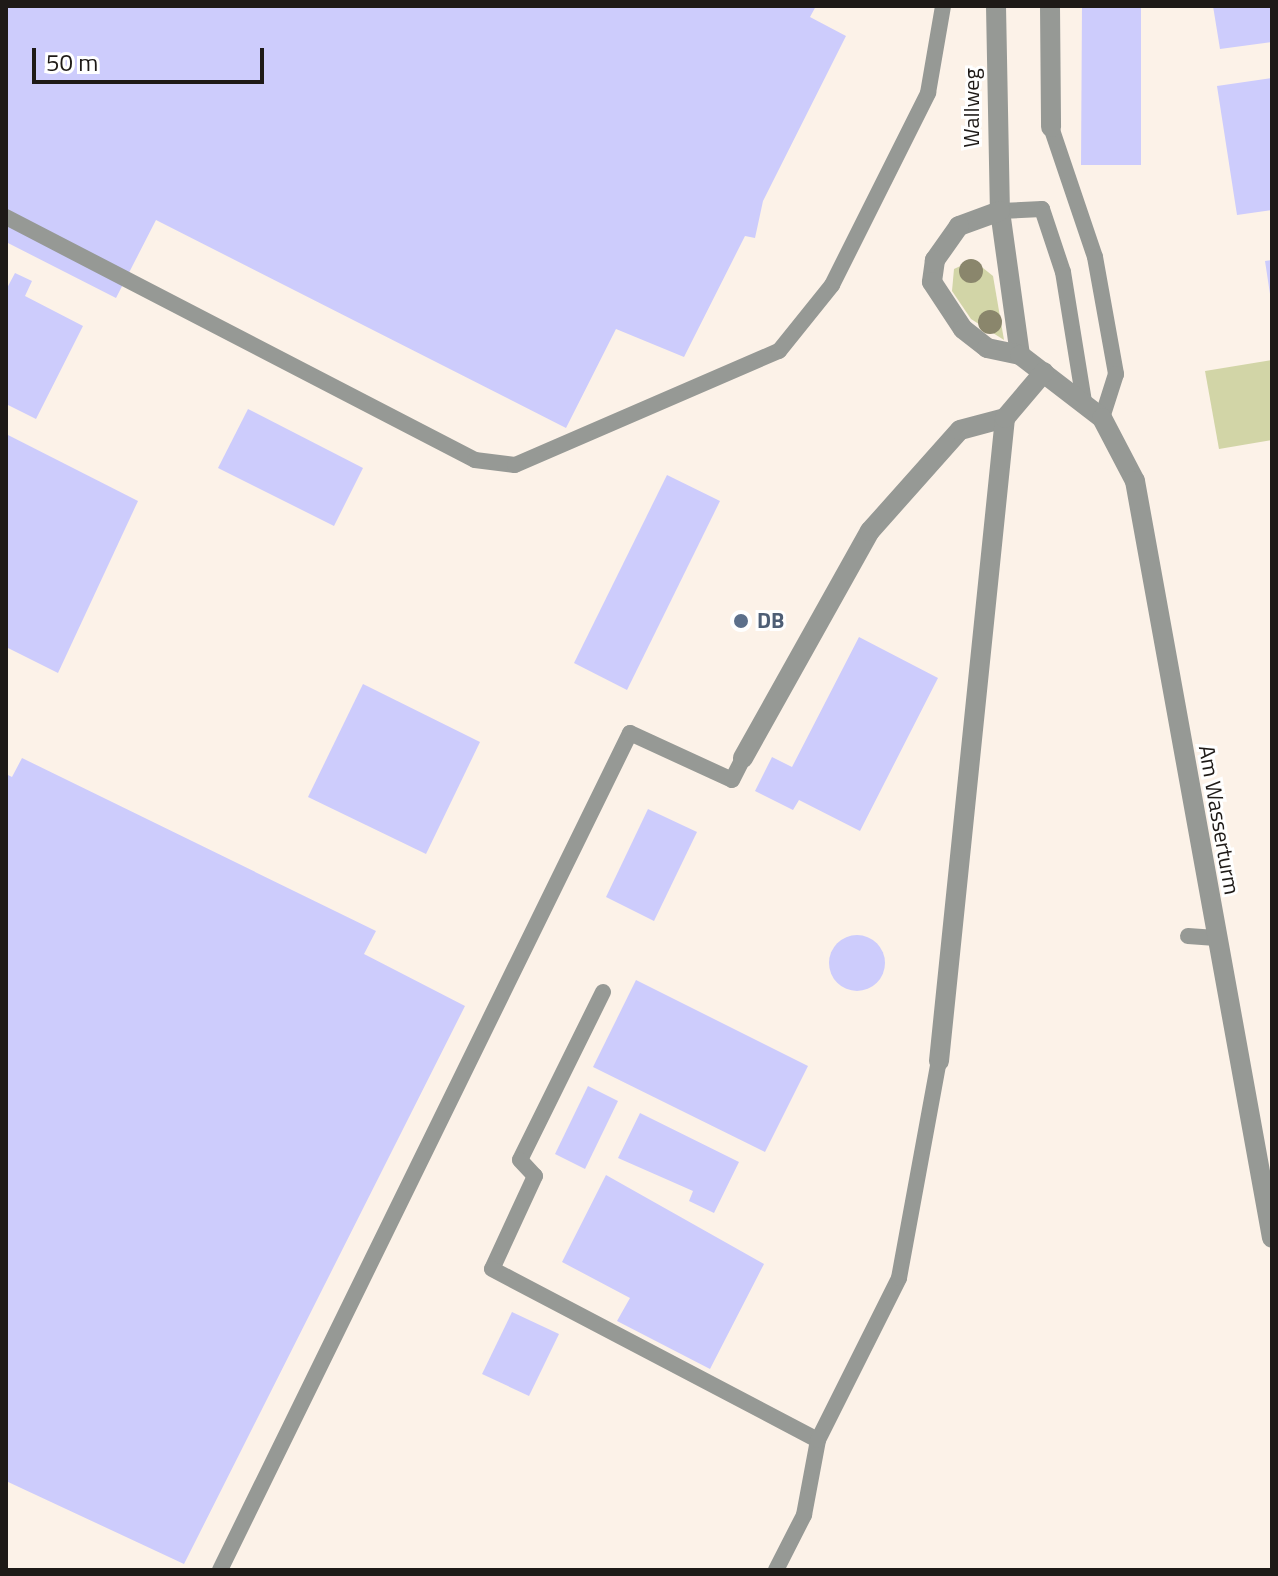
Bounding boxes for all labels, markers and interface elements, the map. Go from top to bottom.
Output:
scale bar [36,32,268,82]
text: 50 m [46,44,98,80]
street label: Wallweg [959,68,985,148]
place label: DB [757,608,784,634]
marker: DB [732,612,750,630]
street label: Am Wasserturm [1193,743,1245,897]

